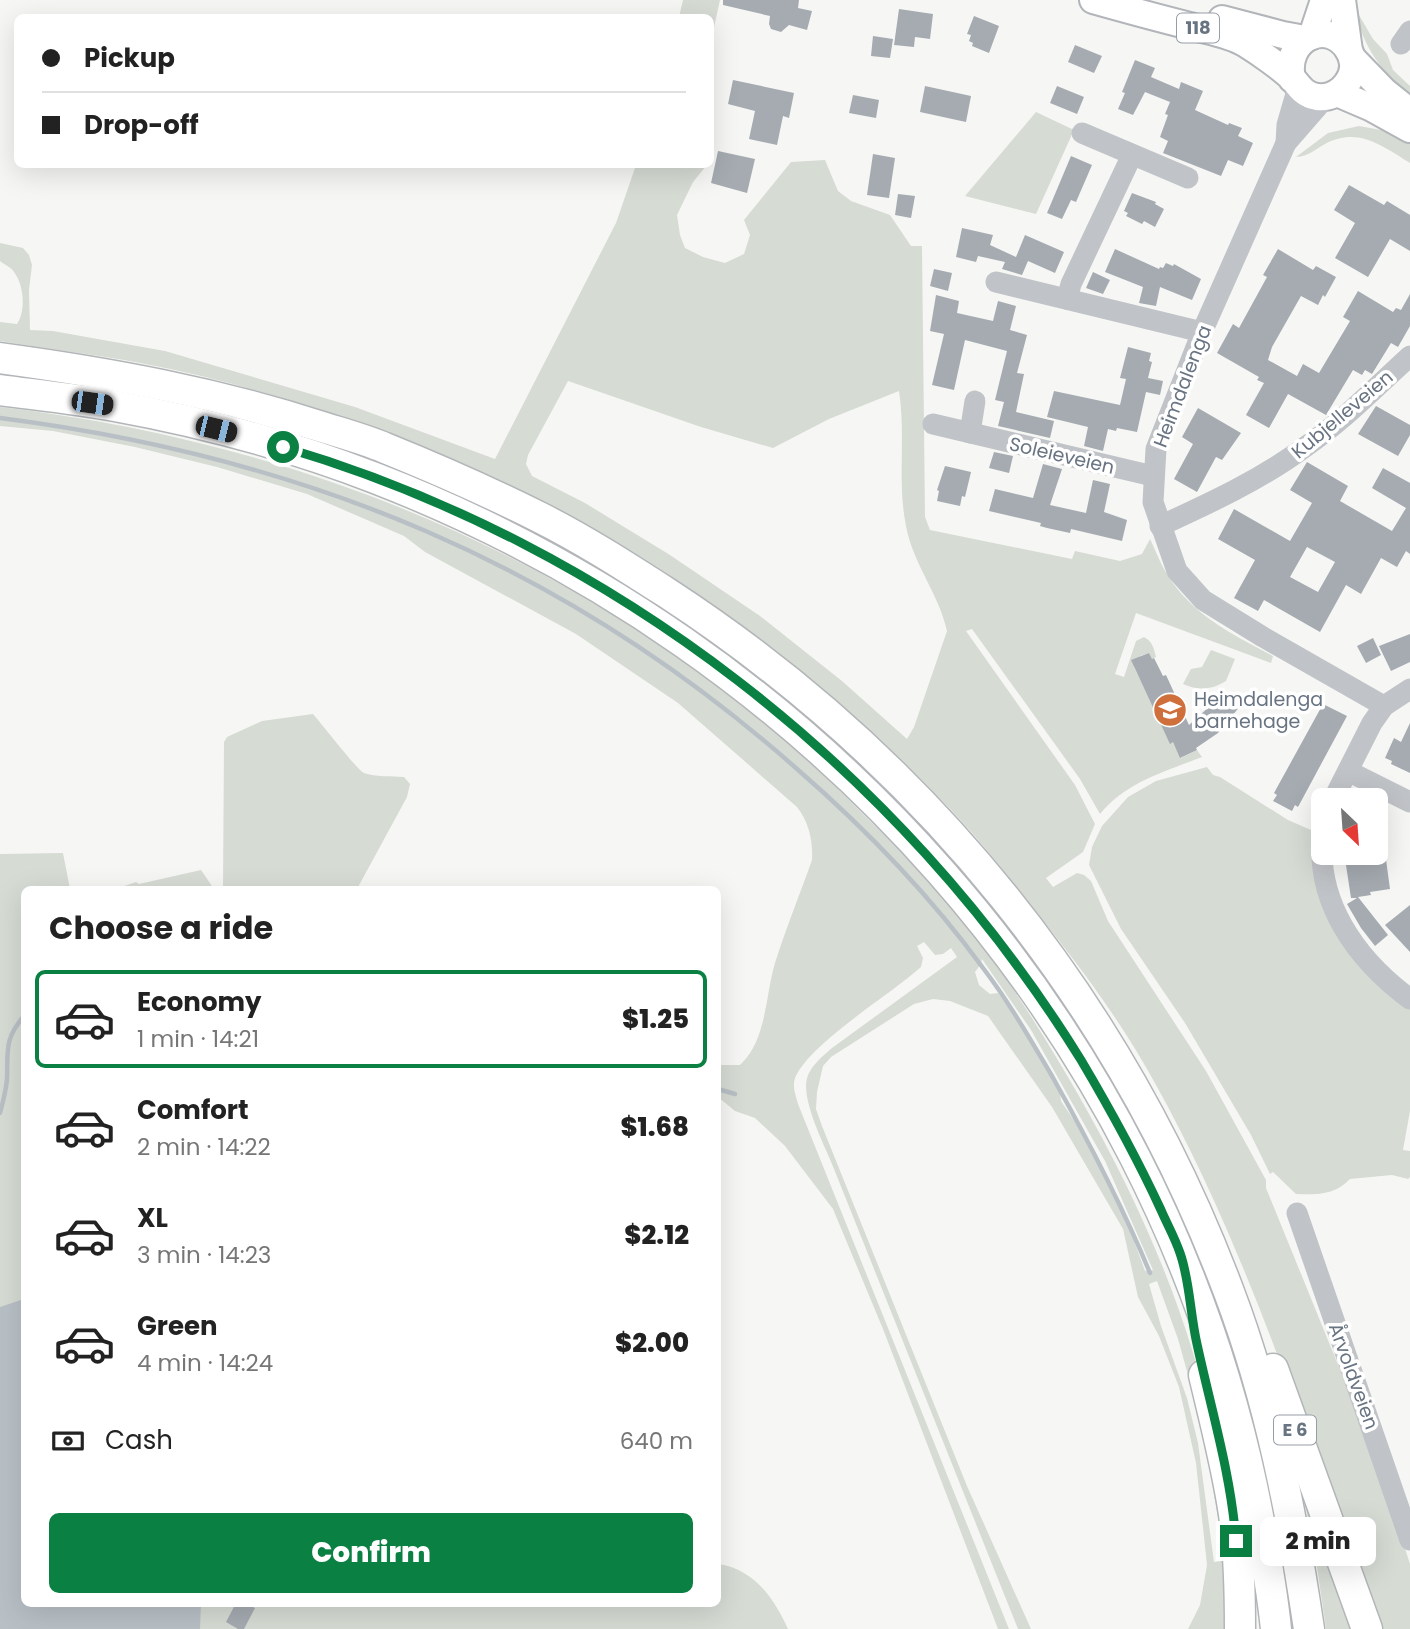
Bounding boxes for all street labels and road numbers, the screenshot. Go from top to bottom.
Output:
road number: 118 [1177,13,1219,42]
street label: Heimdalenga [1147,321,1218,451]
street label: Kubjelleveien [1286,364,1399,465]
street label: Soleieveien [1007,430,1117,481]
street label: Årvoldveien [1322,1319,1385,1433]
road number: E 6 [1274,1415,1316,1444]

